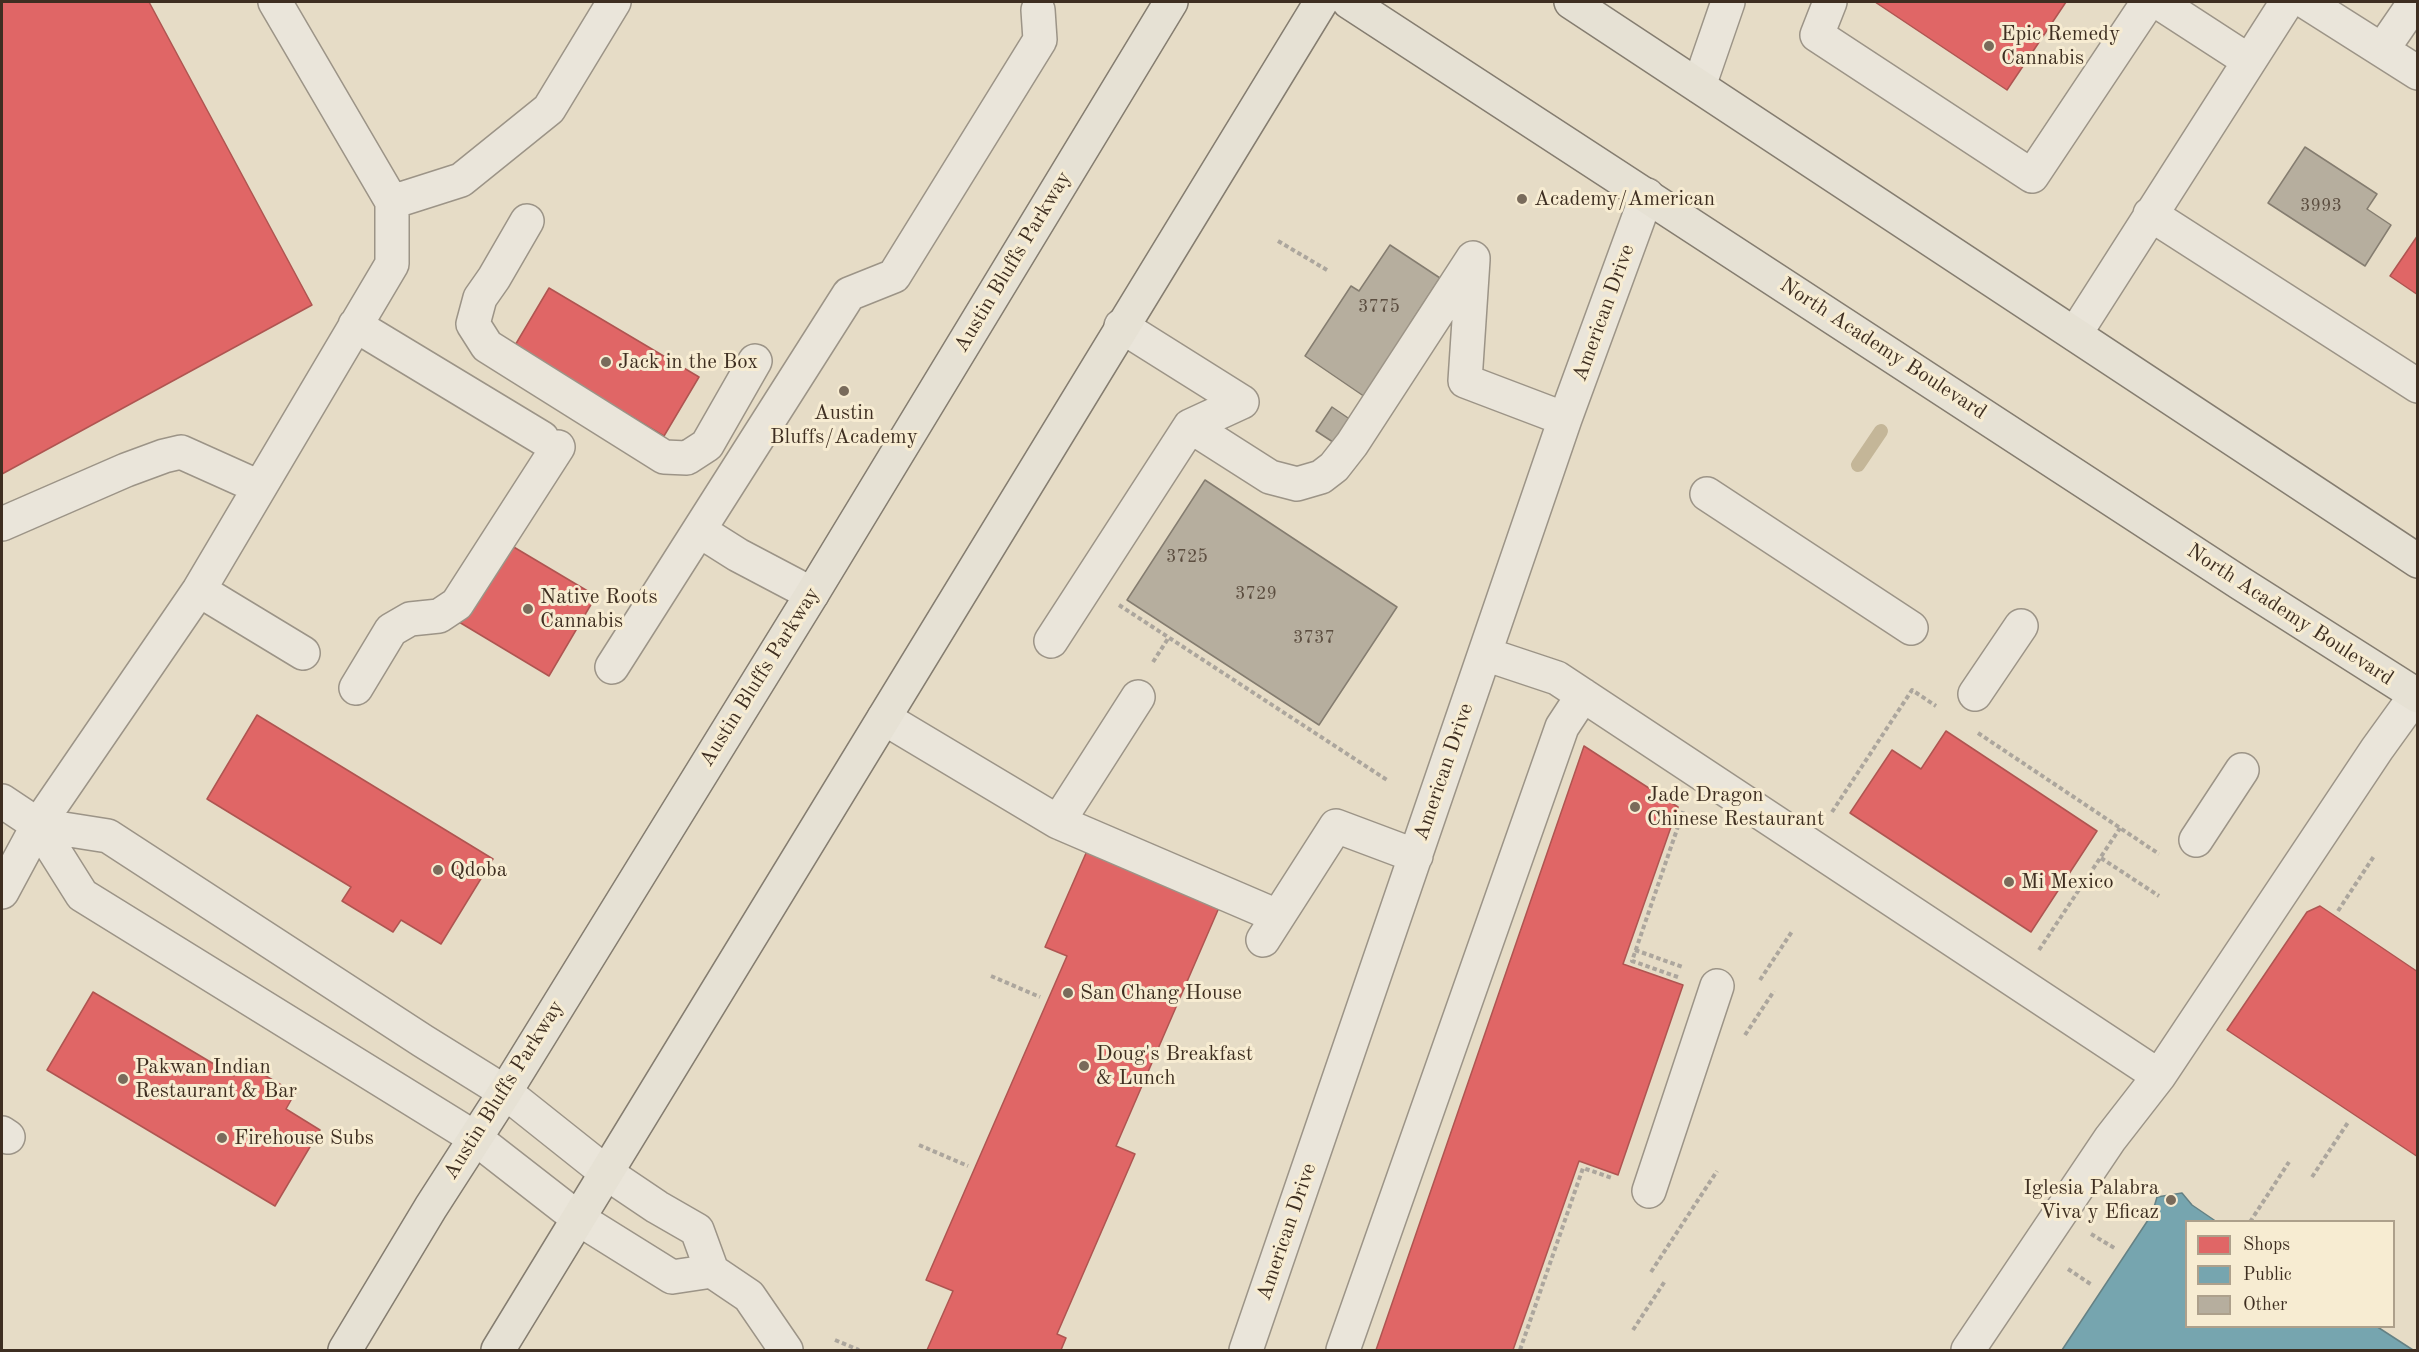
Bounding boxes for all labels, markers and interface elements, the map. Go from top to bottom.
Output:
place label: Epic Remedy Cannabis [2001,21,2120,71]
marker: Epic Remedy Cannabis [1982,39,1996,53]
street label: Austin Bluffs Parkway [949,167,1077,357]
place label: Academy/American [1534,186,1715,212]
marker: Academy/American [1515,192,1529,206]
house number: 3993 [2300,195,2342,217]
street label: American Drive [1568,241,1640,385]
street label: North Academy Boulevard [1775,273,1991,425]
house number: 3775 [1358,296,1400,318]
place label: Jack in the Box [618,349,758,375]
marker: Jack in the Box [599,355,613,369]
marker: Austin Bluffs/Academy [837,384,851,398]
place label: Austin Bluffs/Academy [770,400,918,450]
street label: North Academy Boulevard [2182,539,2398,691]
house number: 3725 [1166,546,1208,568]
street label: Austin Bluffs Parkway [694,583,826,771]
house number: 3729 [1235,583,1277,605]
place label: Native Roots Cannabis [540,584,658,634]
marker: Native Roots Cannabis [521,602,535,616]
house number: 3737 [1293,627,1335,649]
street label: American Drive [1409,700,1479,844]
place label: Jade Dragon Chinese Restaurant [1647,782,1824,832]
marker: Jade Dragon Chinese Restaurant [1628,800,1642,814]
place label: Qdoba [450,857,507,883]
marker: Qdoba [431,863,445,877]
place label: Mi Mexico [2021,869,2114,895]
marker: Mi Mexico [2002,875,2016,889]
place label: San Chang House [1080,980,1242,1006]
marker: San Chang House [1061,986,1075,1000]
street label: Austin Bluffs Parkway [438,996,570,1184]
place label: Doug's Breakfast & Lunch [1096,1041,1253,1091]
place label: Pakwan Indian Restaurant & Bar [135,1054,297,1104]
marker: Doug's Breakfast & Lunch [1077,1059,1091,1073]
marker: Pakwan Indian Restaurant & Bar [116,1072,130,1086]
place label: Firehouse Subs [234,1125,374,1151]
marker: Firehouse Subs [215,1131,229,1145]
street label: American Drive [1252,1160,1322,1304]
place label: Iglesia Palabra Viva y Eficaz [2024,1175,2159,1225]
marker: Iglesia Palabra Viva y Eficaz [2164,1193,2178,1207]
legend [2185,1220,2395,1328]
text: Shops [2243,1236,2290,1254]
text: Public [2243,1266,2292,1284]
text: Other [2243,1296,2287,1314]

